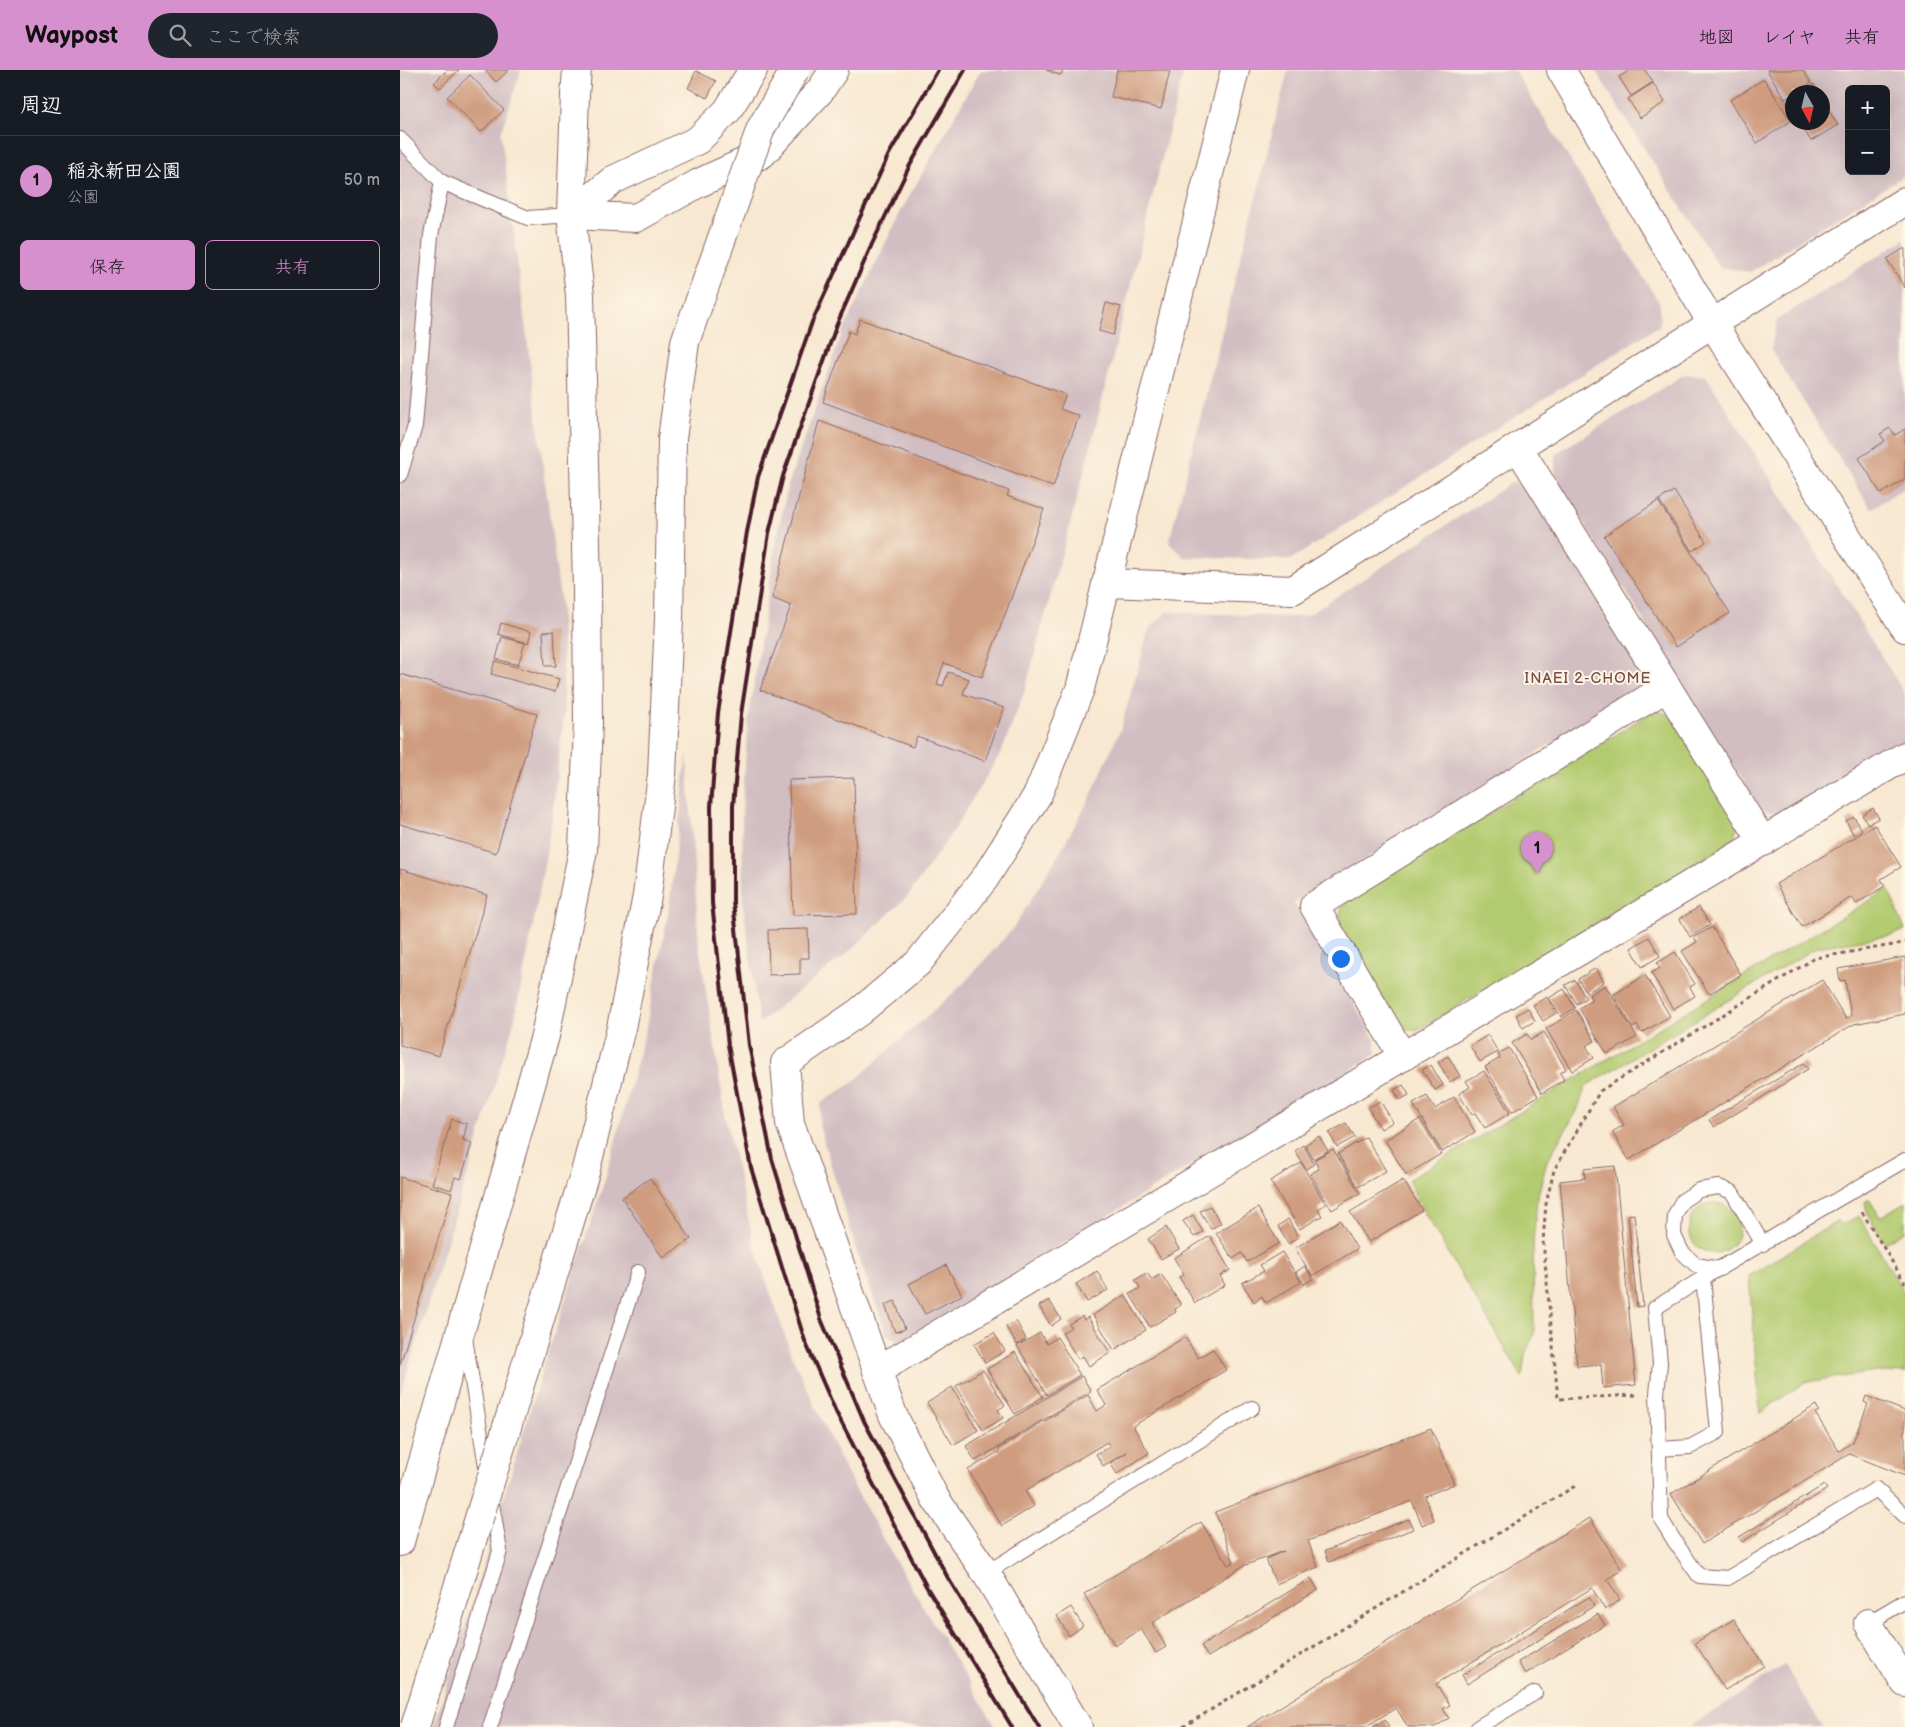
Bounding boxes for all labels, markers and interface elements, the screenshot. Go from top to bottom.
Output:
search box [148,13,498,58]
text: Waypost [25,21,118,50]
icon: search [166,21,194,49]
text: ここで検索 [206,26,301,49]
text: 地図 [1699,27,1735,48]
text: レイヤ [1763,27,1816,48]
text: 共有 [1844,27,1880,48]
north arrow [1785,85,1830,130]
map controls [1845,85,1890,175]
button: + [1845,85,1890,130]
text: 周辺 [20,93,62,118]
button: − [1845,130,1890,175]
text: 稲永新田公園 [67,160,181,183]
text: 1 [33,171,39,190]
text: 50 m [344,171,380,190]
text: 公園 [67,188,99,207]
button: 保存 [20,240,195,290]
button: 共有 [205,240,380,290]
district label: INAEI 2-CHOME [1525,669,1651,688]
pin: 1 [1521,832,1553,873]
your location [1328,946,1354,972]

